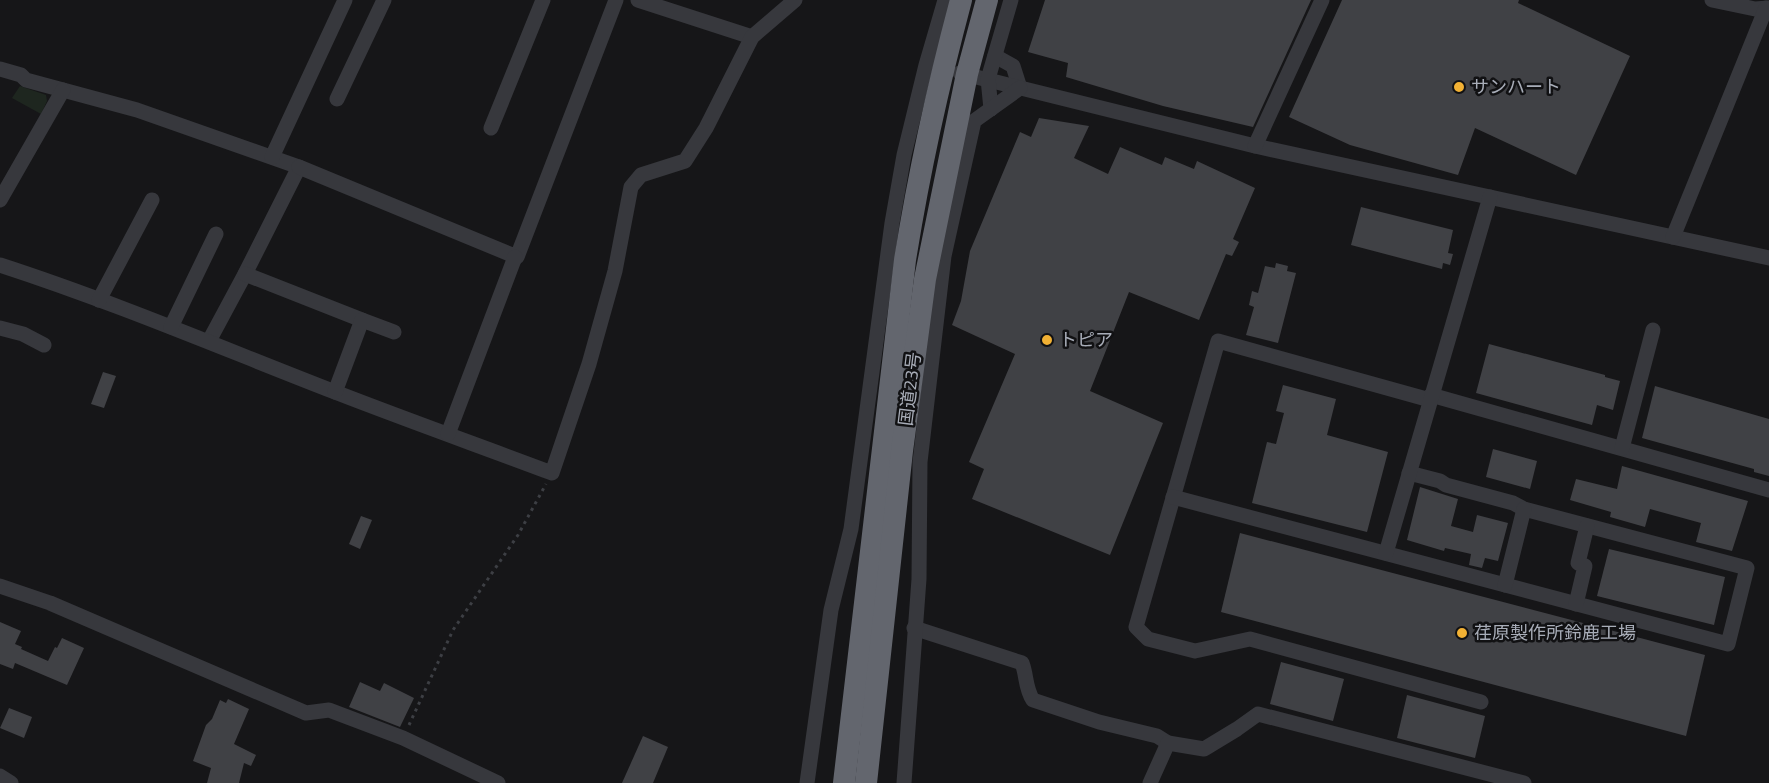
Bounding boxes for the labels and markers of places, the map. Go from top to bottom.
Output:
place label: サンハート [1471,73,1561,100]
marker: サンハート [1452,80,1466,94]
place label: トピア [1059,326,1113,353]
marker: トピア [1040,333,1054,347]
place label: 荏原製作所鈴鹿工場 [1474,619,1636,646]
marker: 荏原製作所鈴鹿工場 [1455,626,1469,640]

